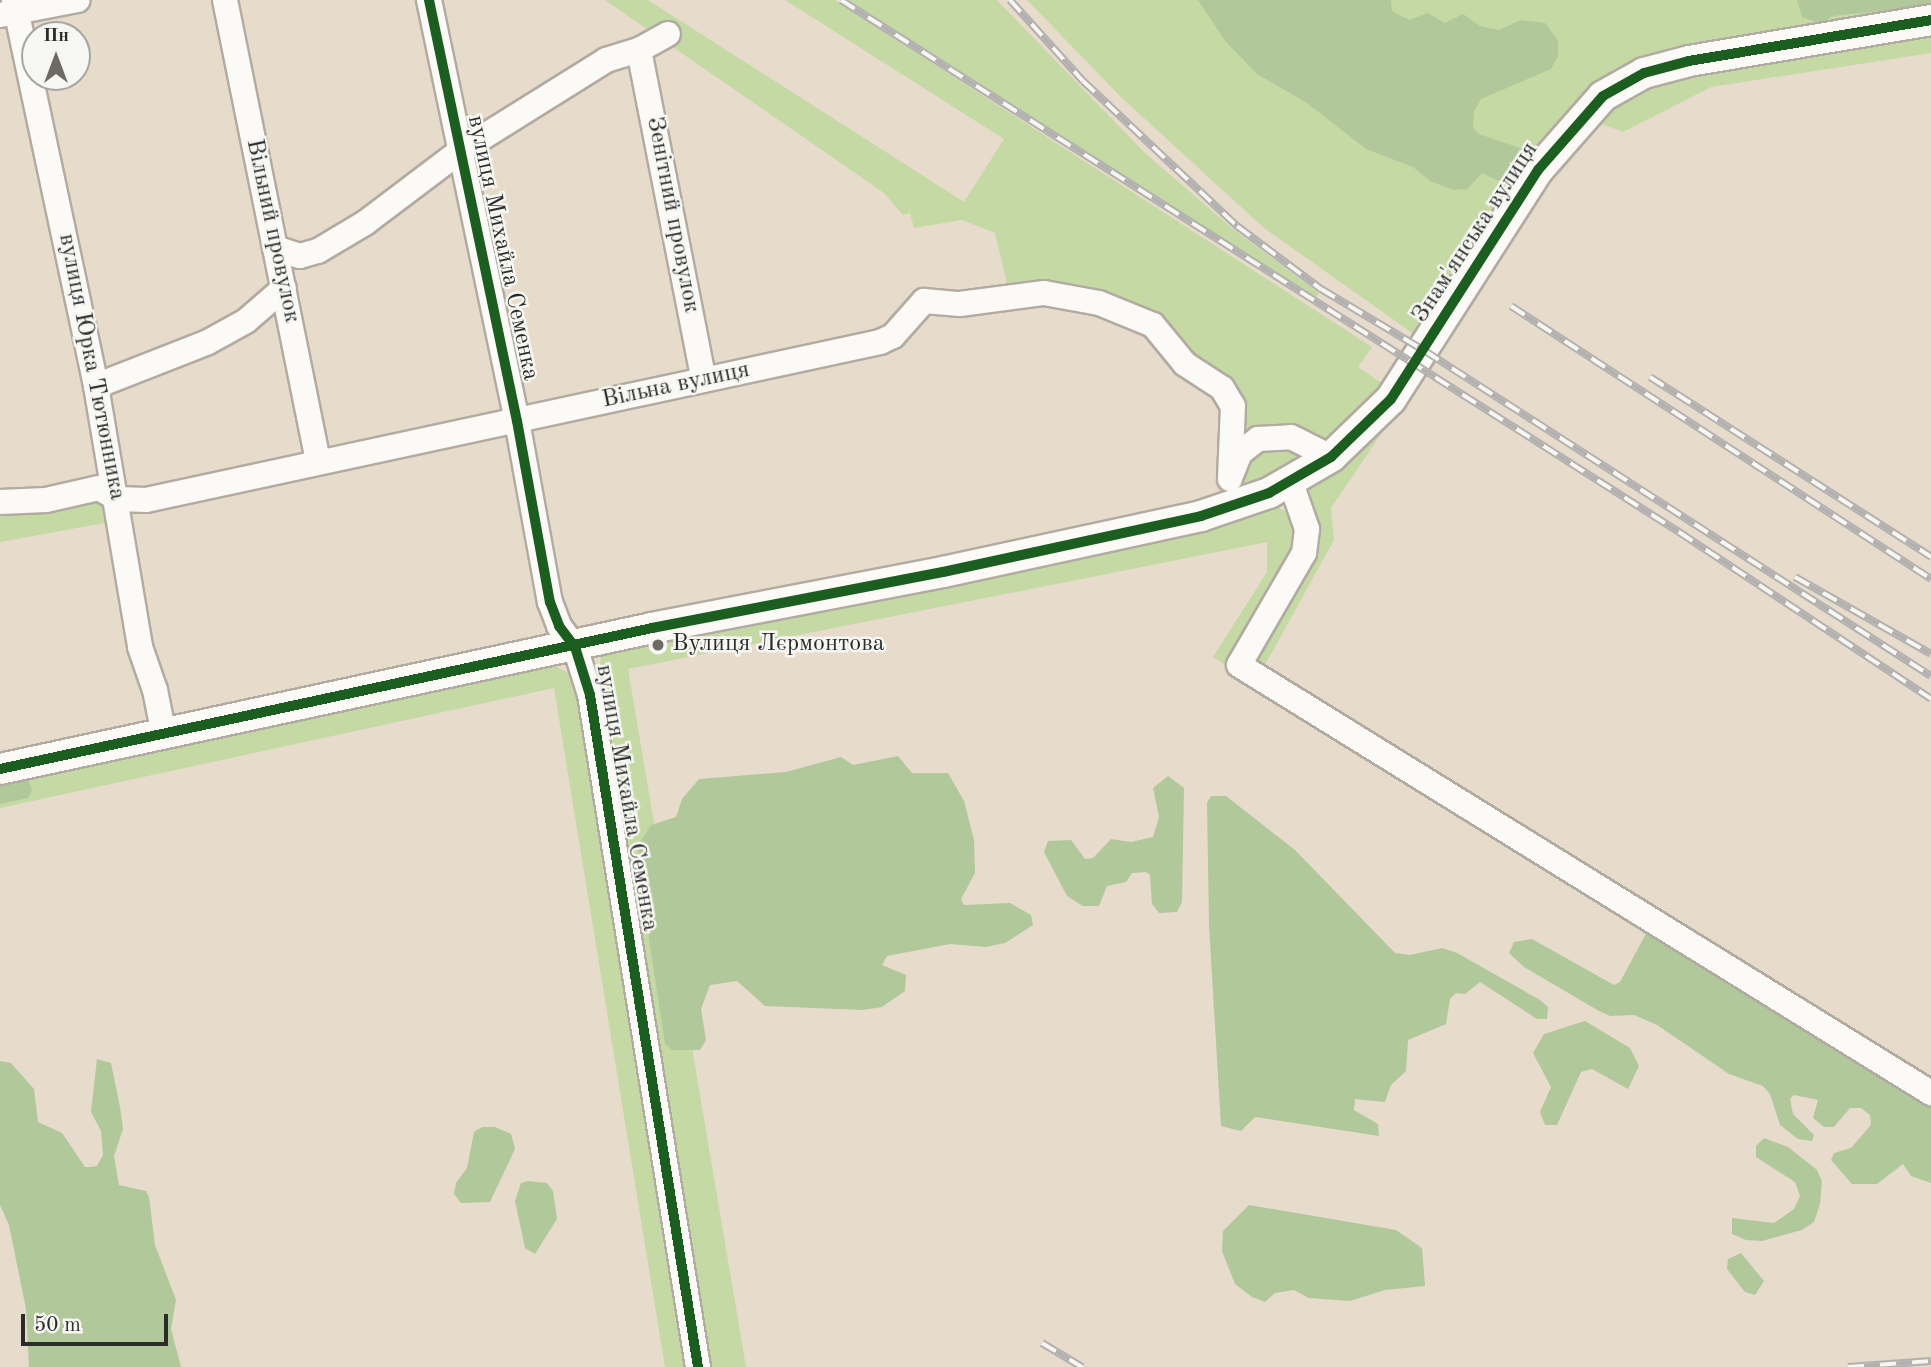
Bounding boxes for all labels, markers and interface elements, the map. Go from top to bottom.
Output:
north arrow [21,21,91,91]
text: Пн [43,27,69,46]
street label: вулиця Михайла Семенка [460,113,544,383]
street label: Зенітний провулок [639,115,705,315]
street label: Вільний провулок [238,136,306,326]
street label: Знам'янська вулиця [1407,137,1545,329]
street label: вулиця Юрка Тютюнника [51,231,131,503]
street label: Вільна вулиця [599,356,753,416]
place label: Вулиця Лєрмонтова [672,631,885,659]
marker: Вулиця Лєрмонтова [650,637,666,653]
street label: вулиця Михайла Семенка [588,662,664,934]
scale bar [24,1300,172,1344]
text: 50 m [34,1315,81,1336]

